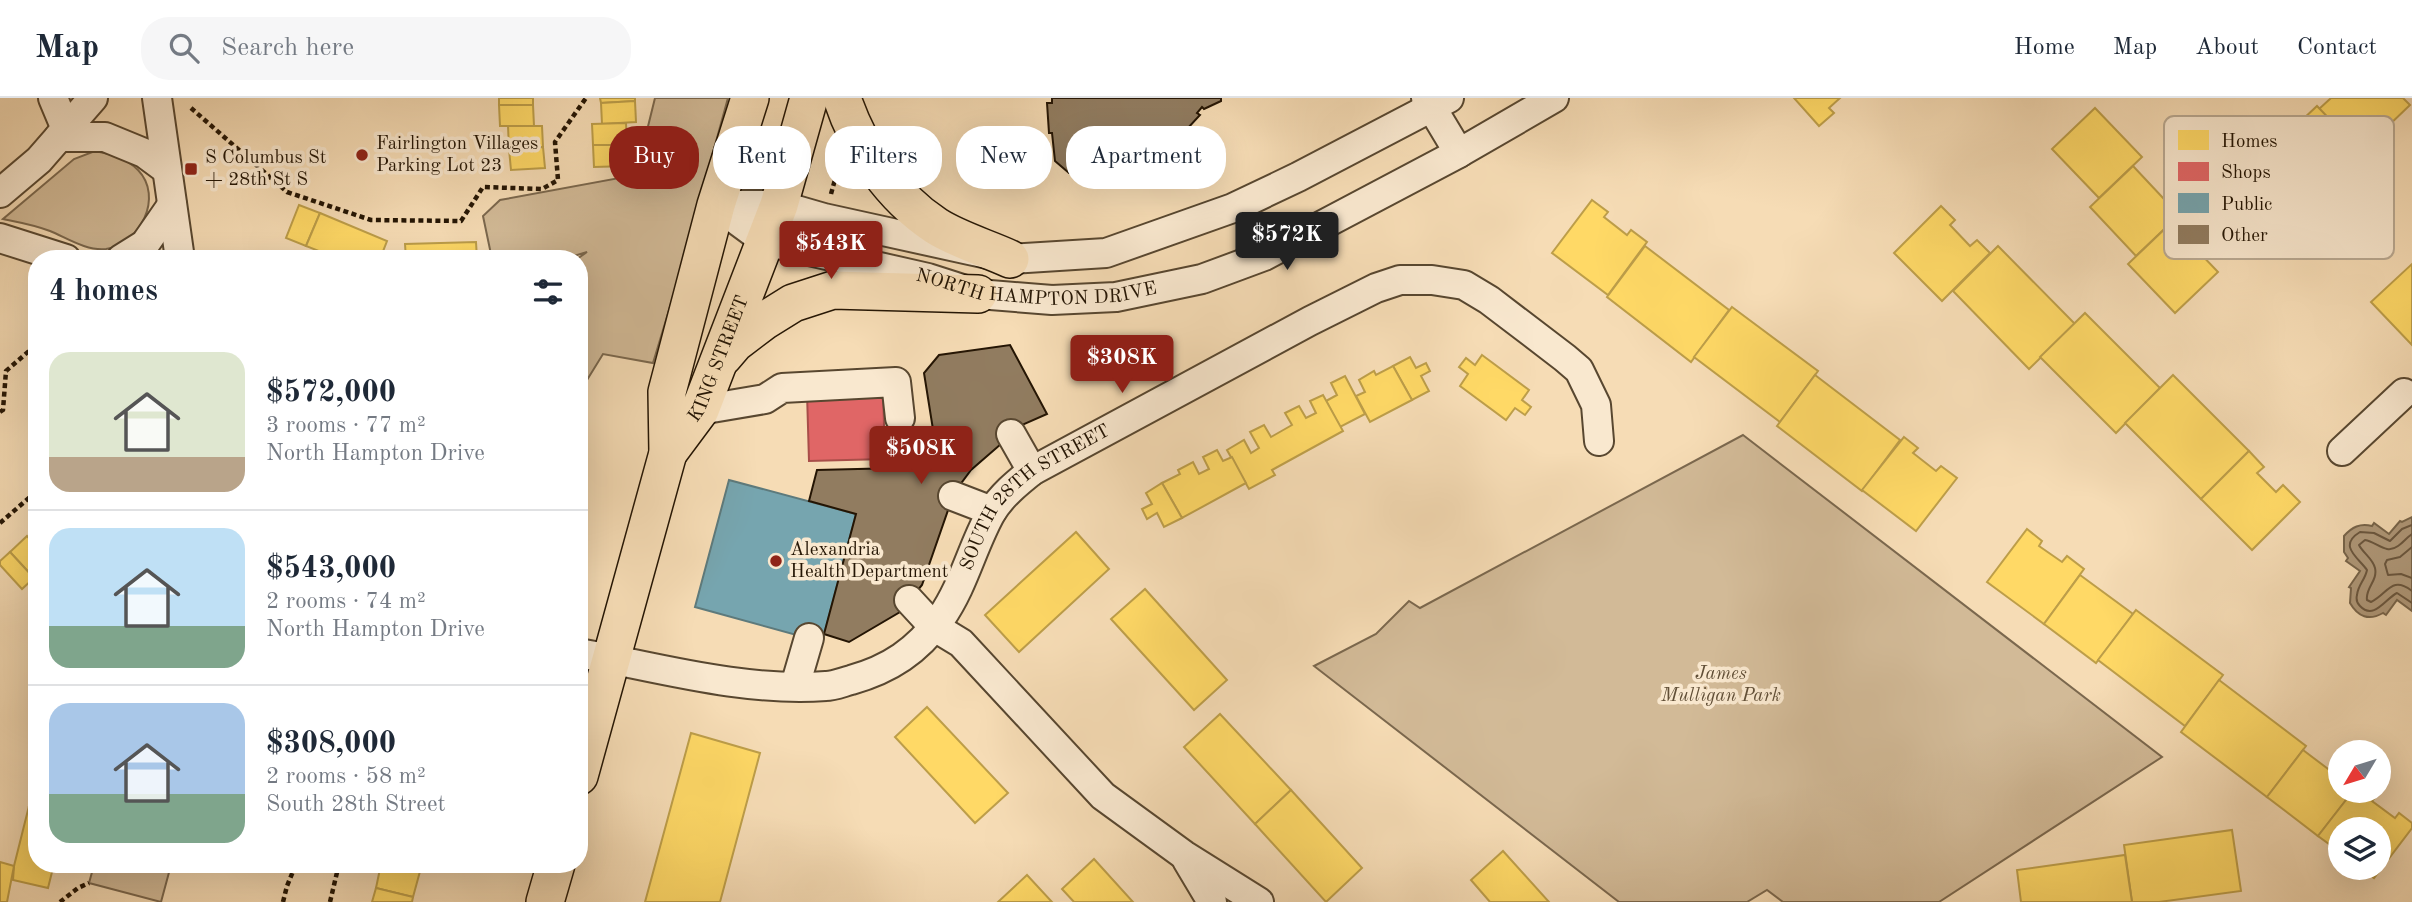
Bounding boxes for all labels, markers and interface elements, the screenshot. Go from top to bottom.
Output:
search box [141,17,631,80]
icon: search [165,29,203,67]
text: Map [35,32,99,65]
text: Search here [221,35,354,61]
text: Home [2014,36,2075,60]
text: Map [2113,36,2157,60]
text: About [2195,36,2259,60]
text: Contact [2297,36,2377,60]
legend [2164,116,2394,259]
chip: Buy [609,126,699,189]
chip: Rent [713,126,811,189]
chip: Filters [825,126,942,189]
chip: New [956,126,1052,189]
chip: Apartment [1066,126,1226,189]
text: Homes [2221,133,2277,152]
place label: Fairlington Villages Parking Lot 23 [376,135,538,176]
marker: Fairlington Villages Parking Lot 23 [354,147,370,163]
place label: S Columbus St + 28th St S [205,149,327,190]
marker: S Columbus St + 28th St S [183,161,199,177]
text: Shops [2221,164,2271,183]
text: Public [2221,196,2272,215]
pin: $572K [1238,212,1336,272]
pin: $543K [782,222,880,281]
text: $572K [1251,223,1323,246]
text: Other [2221,227,2268,246]
text: $543K [795,232,867,255]
street label: NORTH HAMPTON DRIVE [914,266,1159,310]
icon: filters [529,273,567,311]
text: 4 homes [49,277,158,307]
street label: KING STREET [685,293,753,426]
pin: $308K [1073,336,1171,395]
text: $308K [1086,346,1158,369]
text: $572,000 [266,378,396,408]
icon: home [105,380,189,464]
text: 3 rooms · 77 m² [266,414,426,437]
street label: SOUTH 28TH STREET [957,421,1113,573]
pin: $508K [872,426,970,486]
text: $508K [885,437,957,460]
text: North Hampton Drive [266,442,485,465]
place label: Alexandria Health Department [790,541,949,582]
marker: Alexandria Health Department [768,553,784,569]
text: $543,000 [266,554,396,584]
icon: home [105,556,189,640]
text: 2 rooms · 74 m² [266,590,426,613]
text: North Hampton Drive [266,618,485,641]
park label: James Mulligan Park [1660,665,1781,706]
text: $308,000 [266,729,396,759]
icon: home [105,731,189,815]
north arrow [2328,740,2390,803]
map controls [2328,740,2391,880]
text: 2 rooms · 58 m² [266,765,426,788]
text: South 28th Street [266,793,446,816]
button: layers [2328,817,2391,880]

